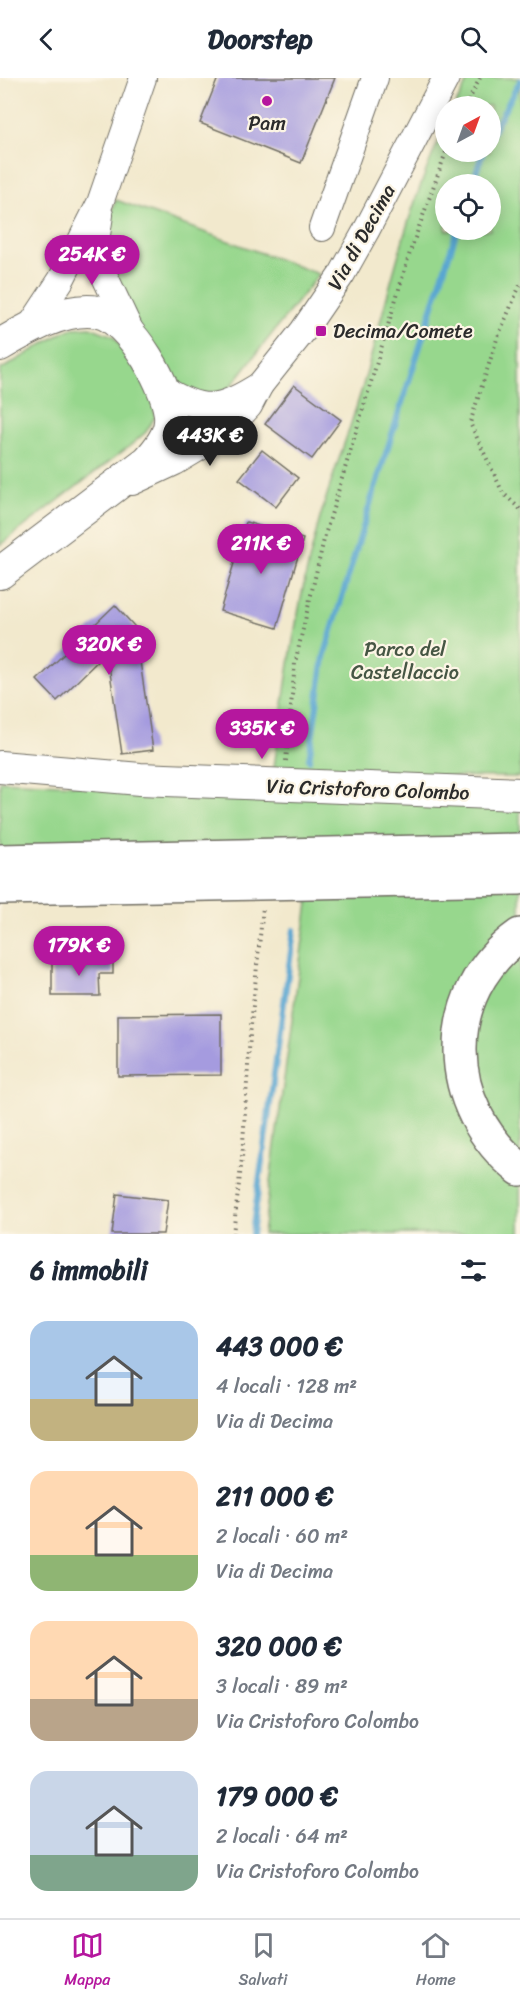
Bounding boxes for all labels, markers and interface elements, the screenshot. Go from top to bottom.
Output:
text: Doorstep [207,15,313,63]
icon: back [30,23,63,56]
icon: search [457,23,490,56]
marker: Pam [260,94,274,108]
north arrow [435,96,501,162]
map controls [435,96,501,240]
place label: Pam [248,106,286,141]
button: locate [435,174,501,240]
street label: Via di Decima [318,178,405,297]
pin: 254K € [43,235,141,286]
text: 254K € [59,237,125,272]
place label: Decima/Comete [333,314,473,349]
marker: Decima/Comete [314,324,328,338]
pin: 443K € [161,416,259,467]
text: 443K € [177,418,243,453]
pin: 211K € [212,524,310,575]
text: 211K € [231,526,291,561]
pin: 320K € [60,625,158,676]
text: 320K € [76,627,142,662]
park label: Parco del Castellaccio [351,632,459,690]
pin: 335K € [213,709,311,760]
text: 335K € [230,711,294,746]
street label: Via Cristoforo Colombo [266,768,470,811]
pin: 179K € [30,926,128,977]
text: 179K € [48,928,110,963]
text: 6 immobili [30,1247,148,1293]
icon: filters [457,1254,490,1287]
text: 443 000 € [216,1323,343,1369]
icon: home [78,1345,150,1417]
text: 4 locali · 128 m² [216,1369,357,1404]
text: Via di Decima [216,1404,333,1439]
text: 211 000 € [216,1473,333,1519]
icon: home [78,1495,150,1567]
text: 2 locali · 60 m² [216,1519,348,1554]
text: Via di Decima [216,1554,333,1589]
text: 320 000 € [216,1623,342,1669]
icon: home [78,1645,150,1717]
text: 3 locali · 89 m² [216,1669,348,1704]
text: Via Cristoforo Colombo [216,1704,419,1739]
text: 179 000 € [216,1773,338,1819]
icon: home [78,1795,150,1867]
text: 2 locali · 64 m² [216,1819,348,1854]
text: Via Cristoforo Colombo [216,1854,419,1889]
tab: Mappa [64,1929,110,1994]
tab: Salvati [239,1929,288,1994]
tab: Home [416,1929,456,1994]

